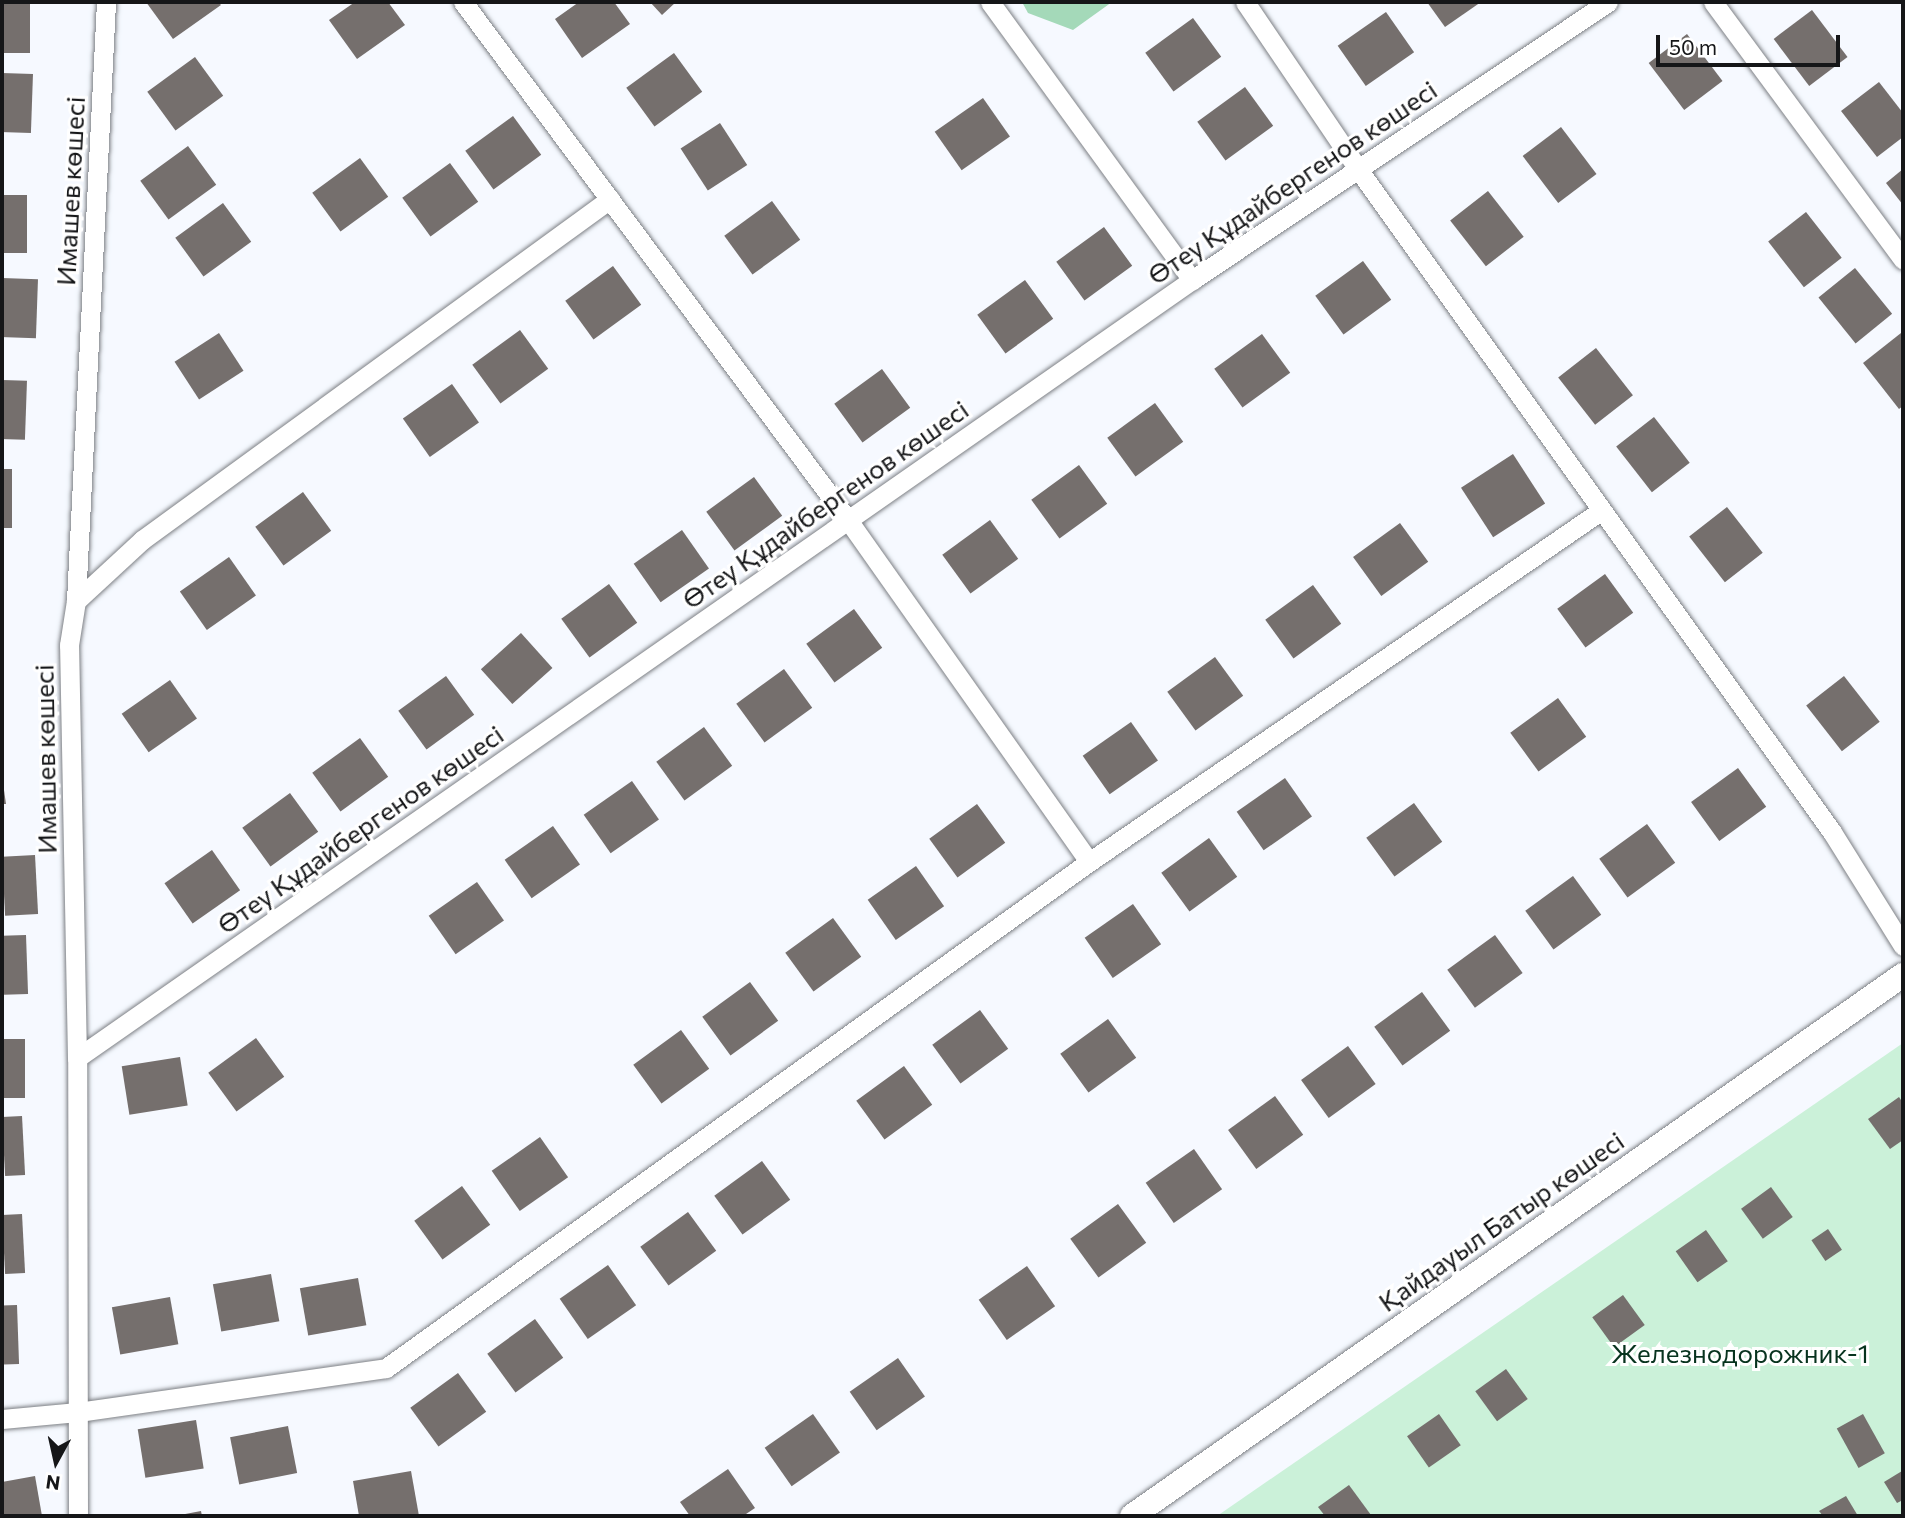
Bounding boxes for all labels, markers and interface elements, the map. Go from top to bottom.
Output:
scale bar [1660,21,1844,65]
text: 50 m [1669,34,1717,59]
street label: Өтеу Құдайбергенов көшесі [1142,73,1442,291]
street label: Имашев көшесі [49,96,91,286]
street label: Өтеу Құдайбергенов көшесі [676,393,974,615]
street label: Имашев көшесі [28,664,62,854]
street label: Өтеу Құдайбергенов көшесі [211,718,509,940]
street label: Қайдауыл Батыр көшесі [1372,1124,1630,1318]
park label: Железнодорожник-1 [1611,1337,1869,1369]
north arrow [21,1427,91,1497]
text: N [44,1471,62,1496]

